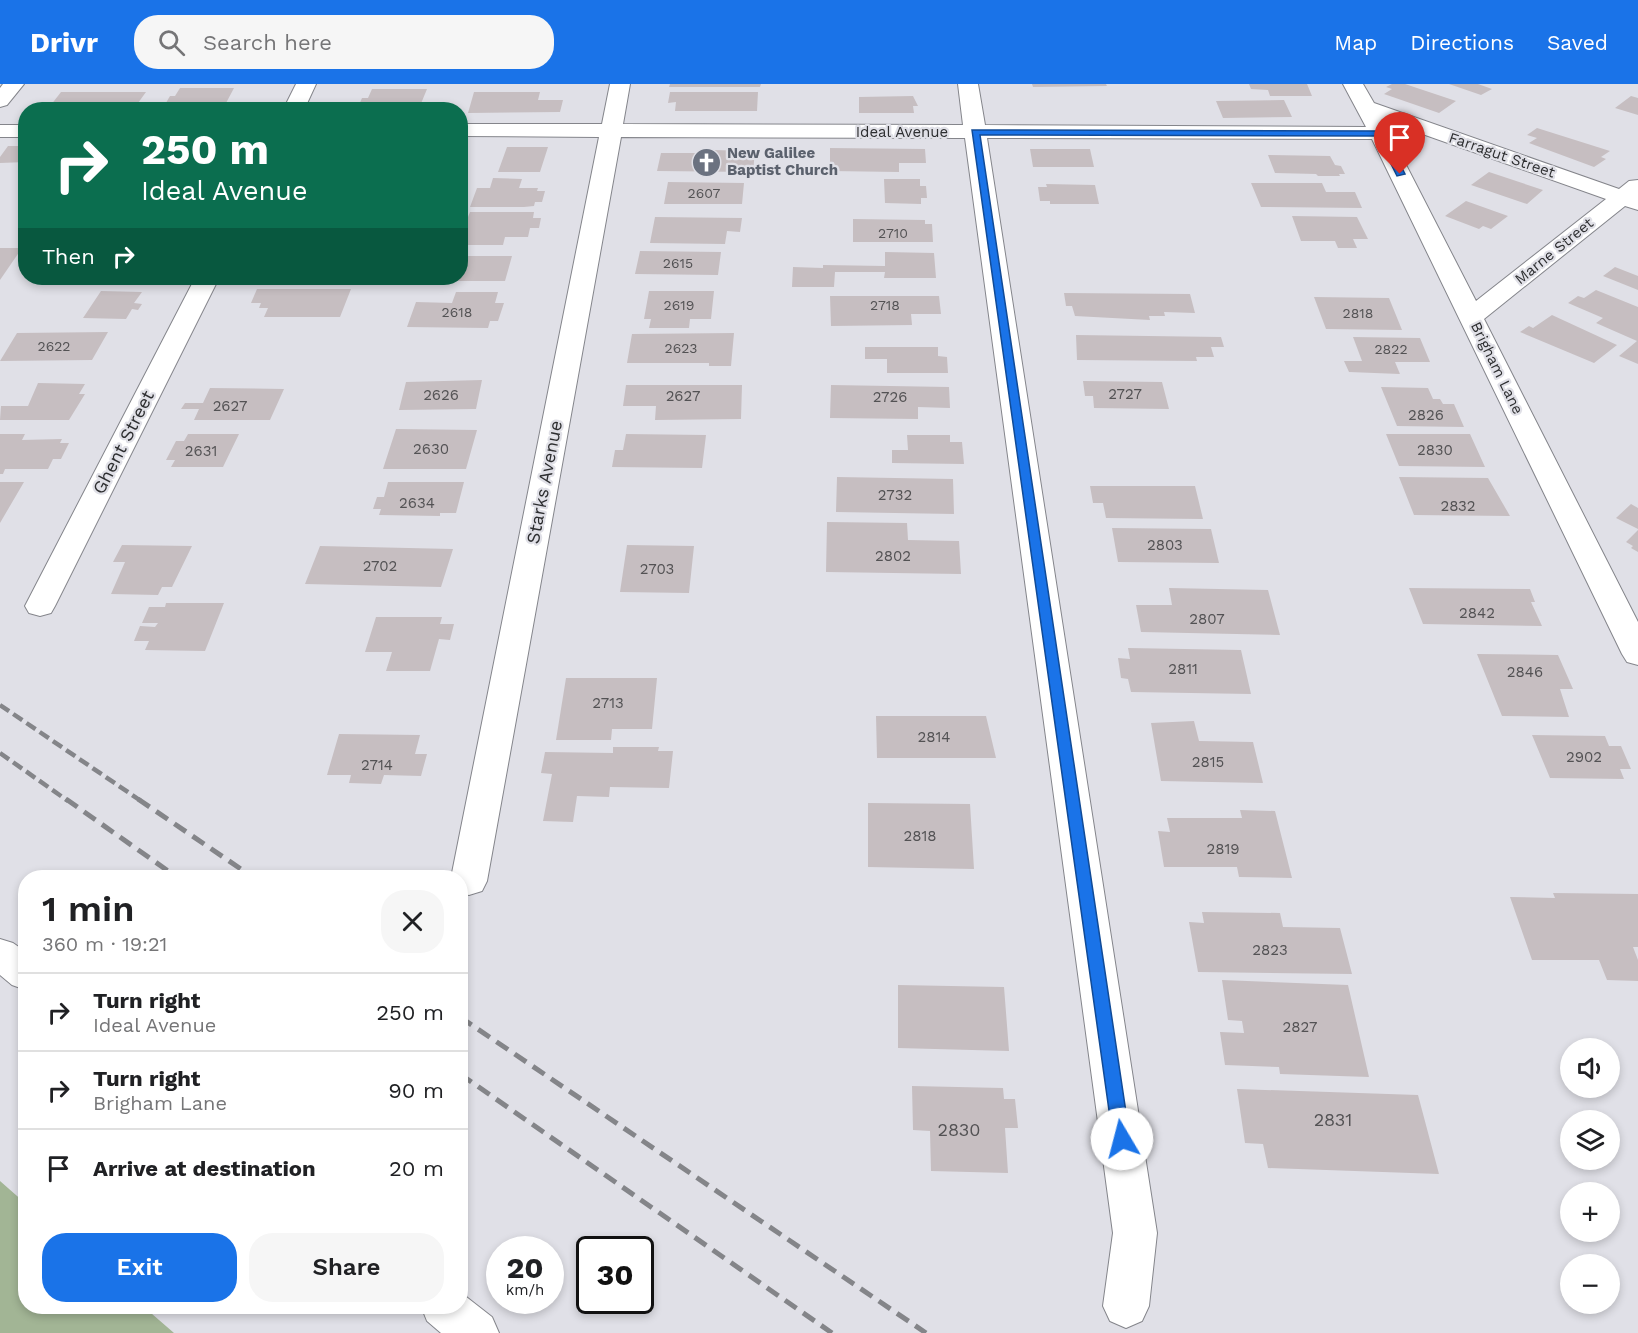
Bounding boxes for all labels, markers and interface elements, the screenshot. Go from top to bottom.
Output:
search box [134,15,554,69]
text: Drivr [30,26,98,59]
icon: search [155,26,188,59]
text: Search here [203,30,332,55]
text: Map [1334,30,1377,55]
text: Directions [1410,30,1514,55]
text: Saved [1547,30,1608,55]
pin [1374,112,1425,174]
icon: arrive [1383,121,1416,154]
street label: Ideal Avenue [856,123,948,141]
text: 250 m [141,125,269,174]
icon: right [42,126,120,204]
street label: Farragut Street [1447,128,1558,182]
place label: New Galilee Baptist Church [727,144,838,179]
church icon: New Galilee Baptist Church [690,146,722,178]
text: Ideal Avenue [141,175,308,207]
house number: 2607 [688,185,721,201]
street label: Marne Street [1511,213,1597,288]
house number: 2710 [878,225,908,241]
icon: right [107,240,140,273]
text: Then [42,244,95,269]
house number: 2615 [663,255,693,271]
house number: 2619 [664,297,694,313]
house number: 2718 [870,297,900,313]
house number: 2618 [442,304,472,320]
house number: 2818 [1343,305,1373,321]
street label: Brigham Lane [1467,319,1527,417]
house number: 2622 [38,338,71,354]
house number: 2623 [665,340,698,356]
house number: 2822 [1374,341,1408,357]
house number: 2727 [1108,385,1142,403]
street label: Ghent Street [88,386,158,497]
house number: 2626 [423,386,459,404]
house number: 2627 [666,387,700,405]
house number: 2726 [873,388,907,406]
house number: 2627 [213,397,247,415]
house number: 2826 [1408,406,1444,424]
street label: Starks Avenue [522,419,566,545]
house number: 2630 [413,440,449,458]
house number: 2830 [1417,441,1453,459]
house number: 2631 [185,442,217,460]
house number: 2732 [878,486,912,504]
house number: 2634 [399,494,435,512]
house number: 2832 [1440,497,1476,515]
house number: 2803 [1147,536,1183,554]
house number: 2802 [875,547,911,565]
house number: 2702 [363,557,397,575]
house number: 2703 [640,560,674,578]
house number: 2842 [1459,604,1495,622]
house number: 2807 [1189,610,1225,628]
house number: 2811 [1168,660,1198,678]
house number: 2846 [1507,663,1543,681]
house number: 2713 [592,694,624,712]
house number: 2814 [917,728,951,746]
house number: 2902 [1566,748,1602,766]
house number: 2815 [1192,753,1224,771]
house number: 2714 [361,756,393,774]
house number: 2818 [903,827,937,845]
house number: 2819 [1206,840,1240,858]
text: 1 min [42,888,134,930]
button: close [381,890,444,953]
text: 360 m · 19:21 [42,932,167,956]
house number: 2823 [1252,941,1288,959]
text: Turn right [93,988,200,1013]
icon: right [42,996,75,1029]
text: 250 m [376,1000,444,1025]
text: Ideal Avenue [93,1013,216,1037]
house number: 2827 [1283,1018,1317,1036]
map controls [1560,1038,1620,1314]
button: sound [1560,1038,1620,1098]
text: Turn right [93,1066,200,1091]
icon: right [42,1074,75,1107]
text: 90 m [388,1078,444,1103]
text: Brigham Lane [93,1091,227,1115]
position arrow [1090,1107,1154,1171]
house number: 2831 [1314,1109,1352,1130]
button: layers [1560,1110,1620,1170]
house number: 2830 [938,1119,980,1140]
icon: arrive [42,1152,75,1185]
text: Arrive at destination [93,1156,316,1181]
text: 20 m [389,1156,444,1181]
button: + [1560,1182,1620,1242]
button: Exit [42,1233,237,1302]
button: Share [249,1233,444,1302]
speed limit sign: 30 [576,1236,654,1314]
text: 20 [506,1250,544,1285]
button: − [1560,1254,1620,1314]
text: km/h [506,1281,544,1299]

